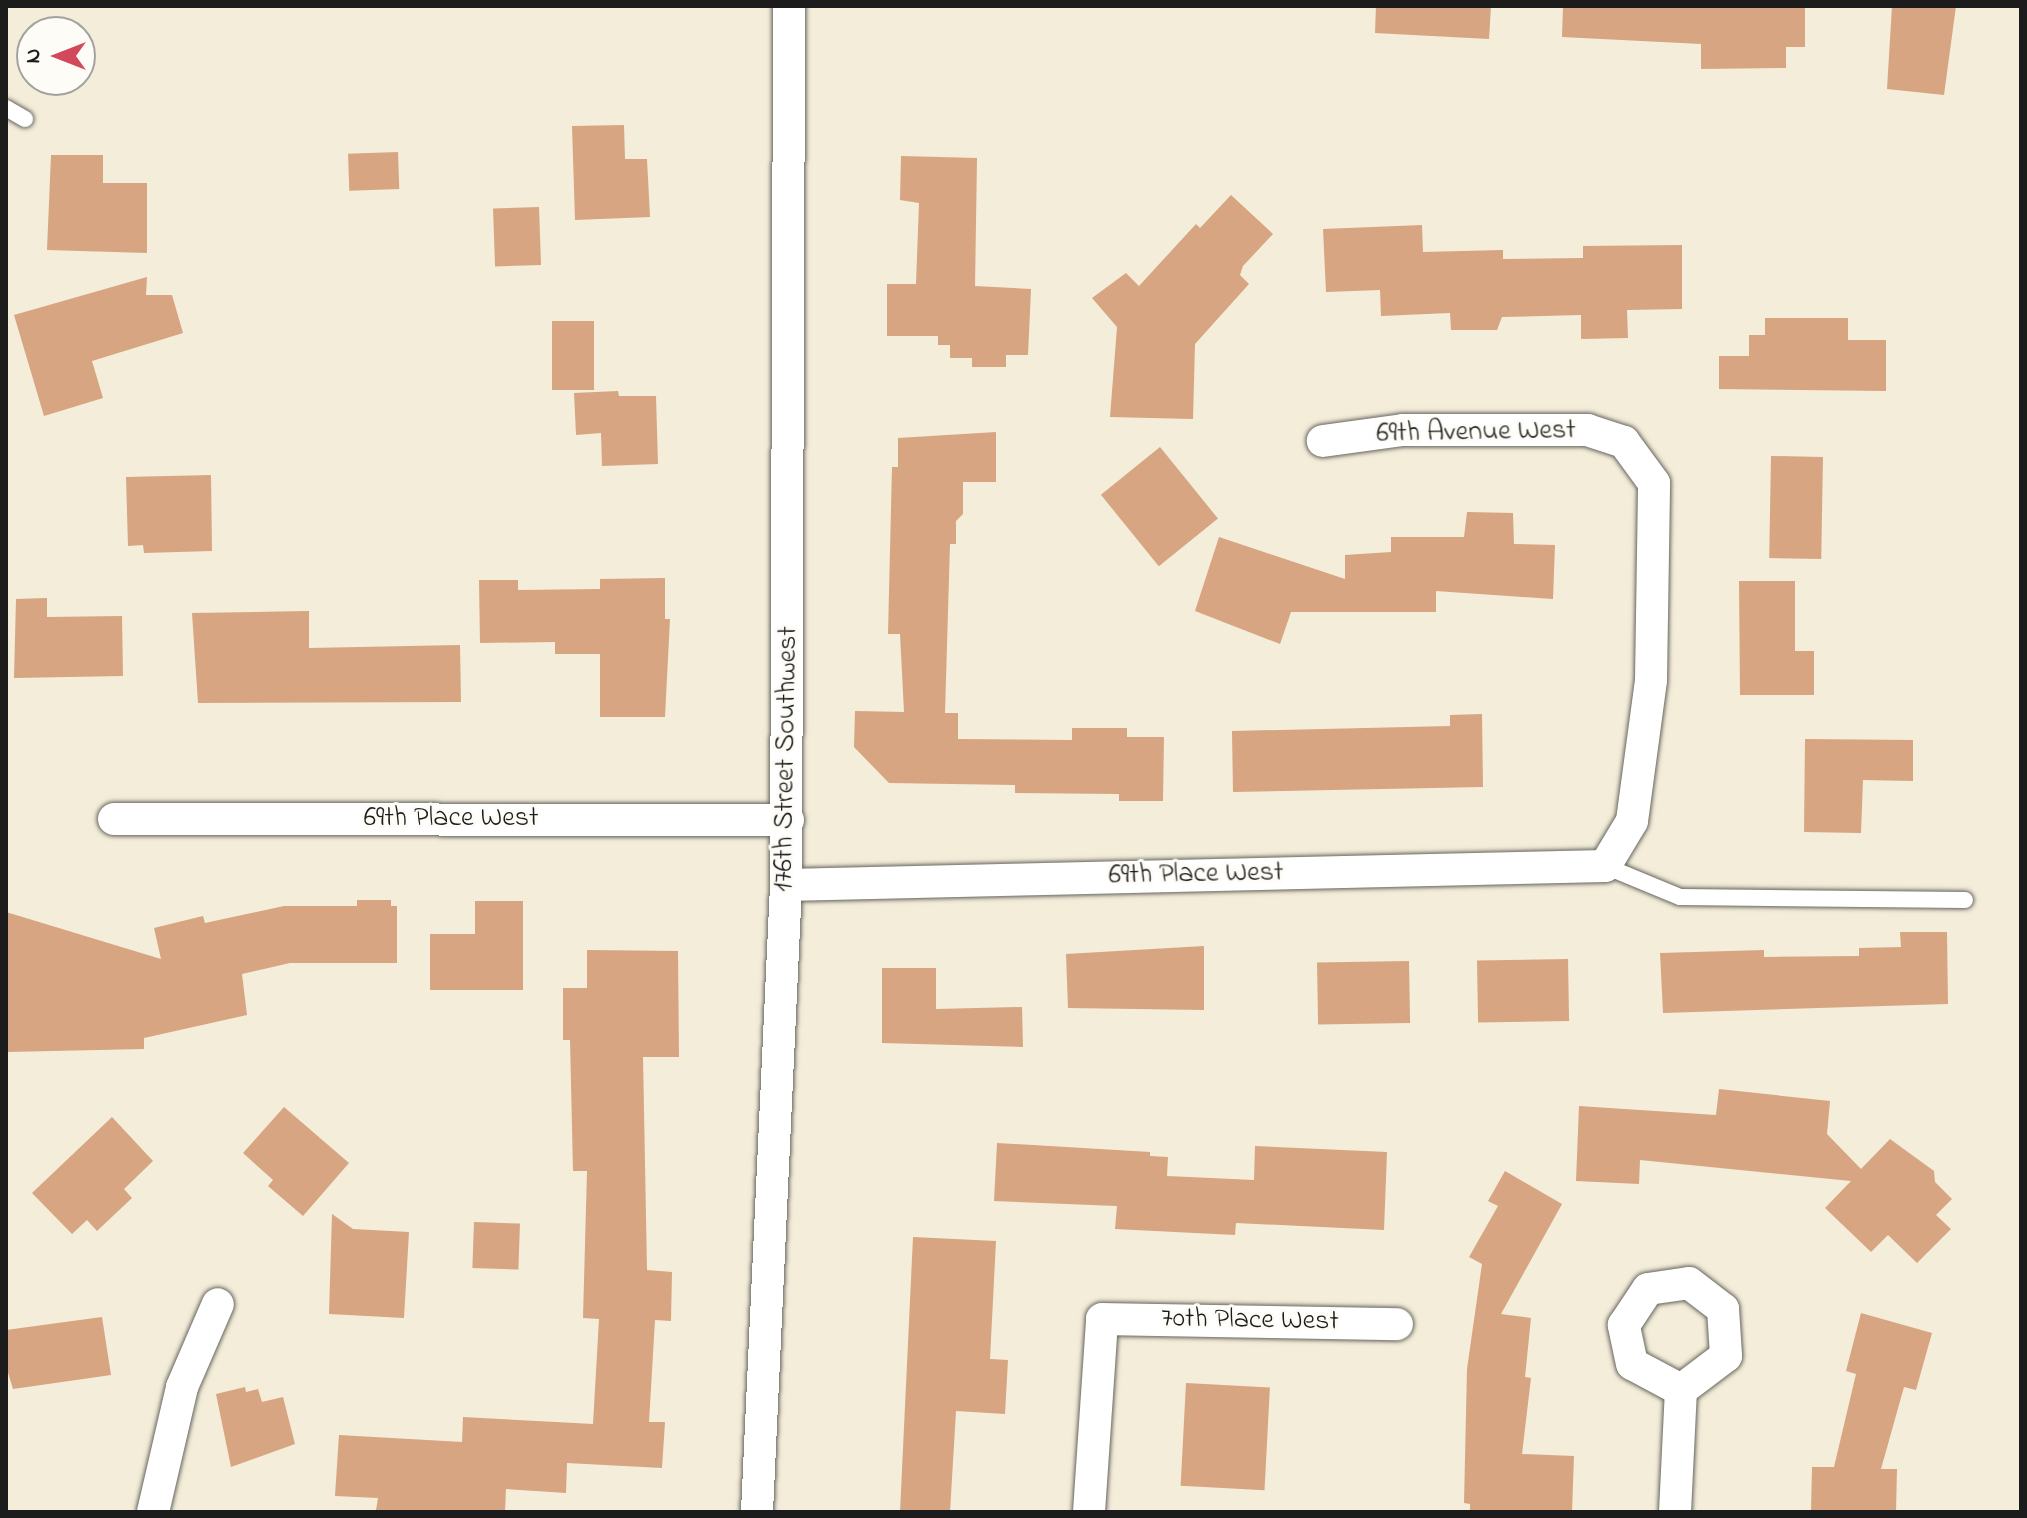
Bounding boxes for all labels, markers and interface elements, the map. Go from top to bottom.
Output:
north arrow [16,16,96,96]
text: N [18,49,50,63]
street label: 69th Avenue West [1376,414,1576,452]
street label: 176th Street Southwest [768,626,806,892]
street label: 69th Place West [364,802,538,836]
street label: 69th Place West [1108,857,1284,893]
street label: 70th Place West [1161,1303,1339,1339]

